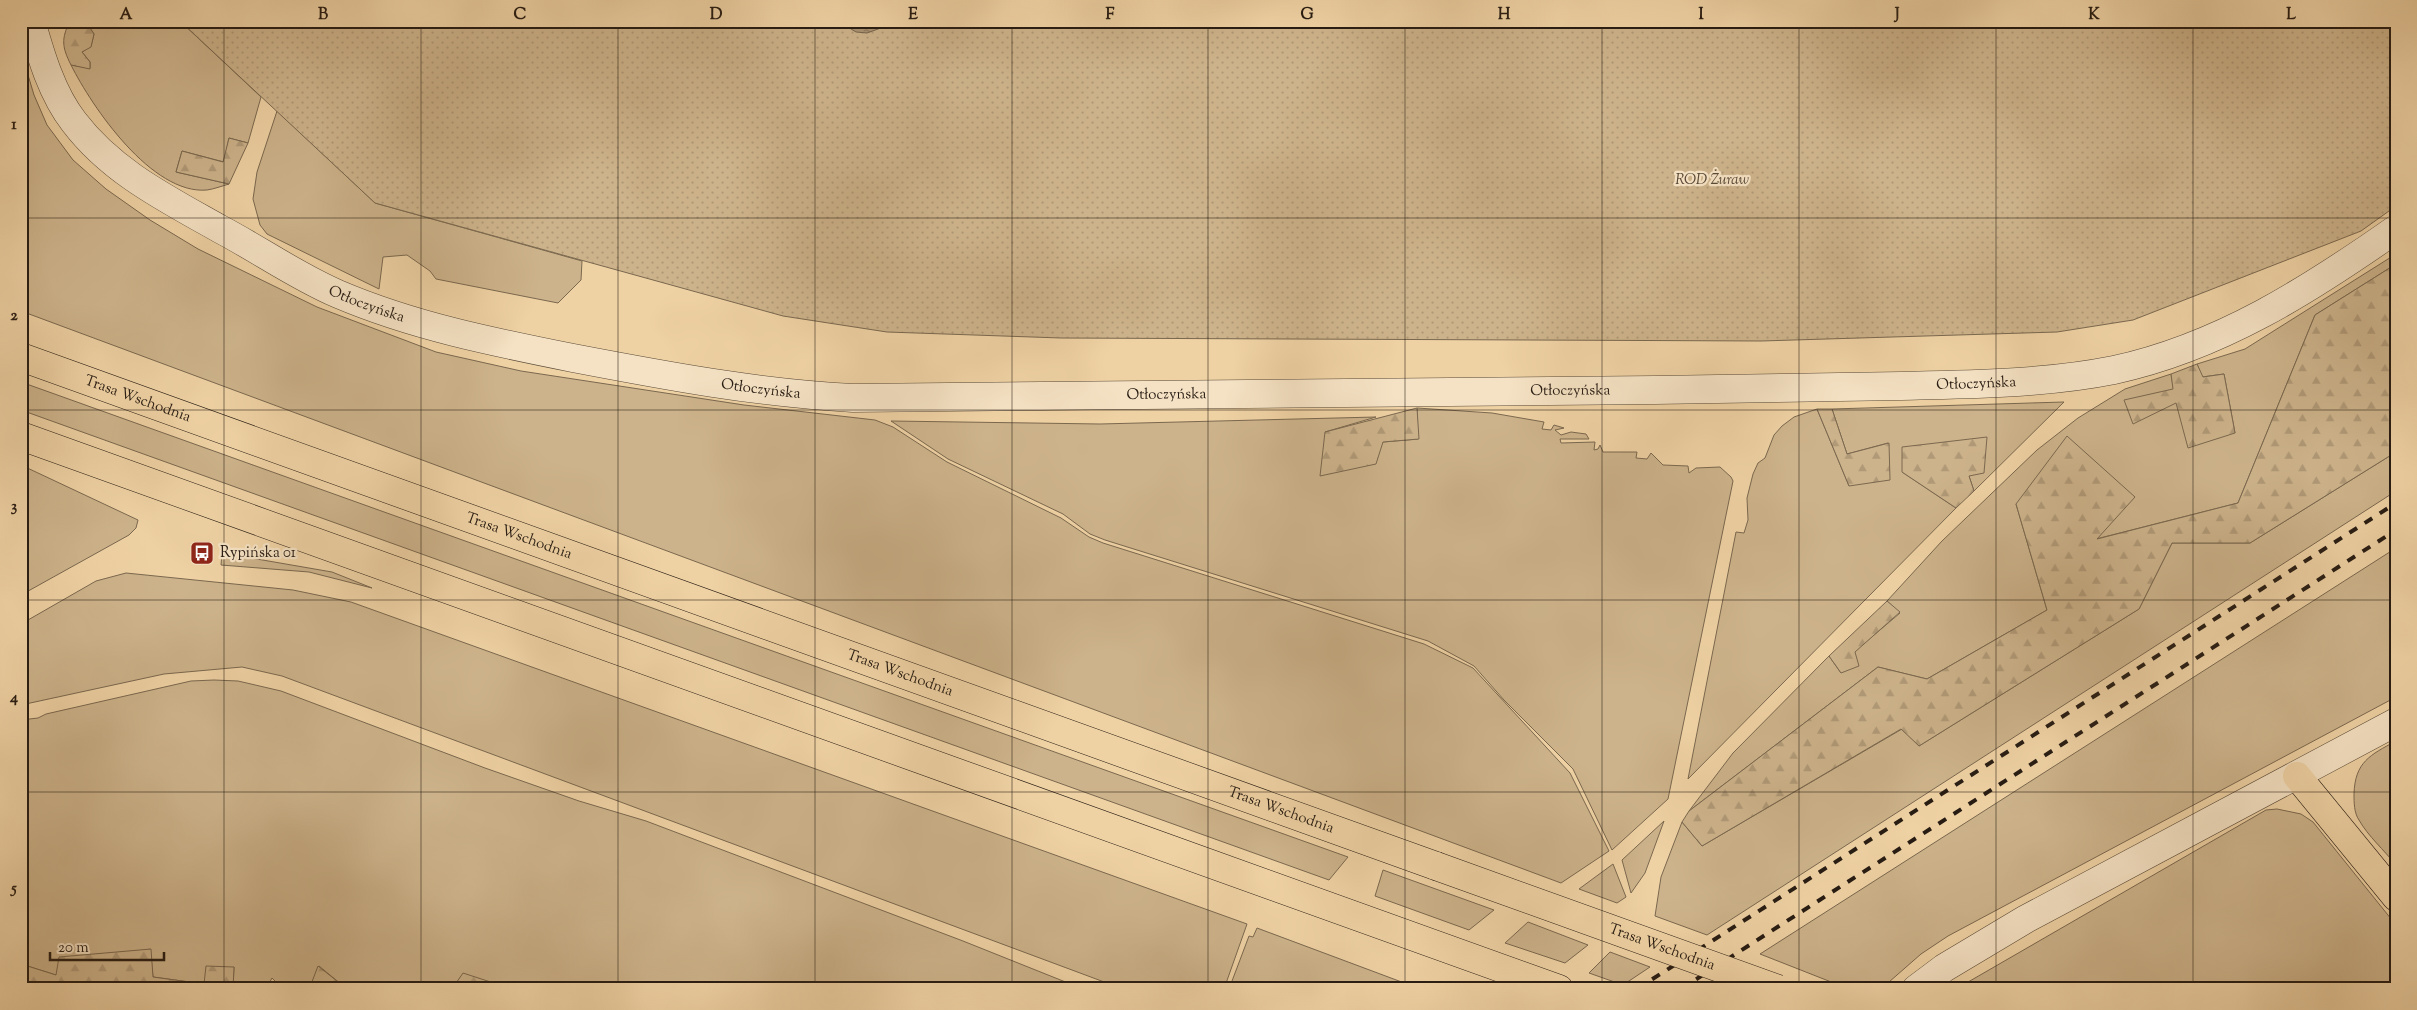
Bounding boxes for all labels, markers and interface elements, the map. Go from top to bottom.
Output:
text: A [120,4,133,27]
text: B [318,4,328,27]
text: C [514,4,527,27]
text: D [710,4,723,27]
text: E [908,4,918,27]
text: F [1106,4,1115,27]
text: G [1300,4,1314,27]
text: H [1498,4,1511,27]
text: I [1698,4,1704,27]
text: J [1893,4,1900,27]
text: K [2088,4,2100,27]
text: L [2286,4,2296,27]
text: 1 [11,114,17,137]
park label: ROD Żuraw [1675,169,1749,191]
street label: Otłoczyńska [325,281,407,328]
text: 2 [10,305,18,328]
street label: Trasa Wschodnia [82,370,194,428]
street label: Otłoczyńska [1936,372,2017,396]
street label: Otłoczyńska [720,374,802,405]
street label: Otłoczyńska [1530,380,1610,402]
street label: Otłoczyńska [1126,384,1207,405]
text: 3 [11,496,18,519]
street label: Trasa Wschodnia [463,507,575,565]
bus stop icon: Rypińska 01 [189,540,215,566]
place label: Rypińska 01 [220,543,296,564]
street label: Trasa Wschodnia [844,644,956,702]
text: 4 [9,687,18,710]
street label: Trasa Wschodnia [1225,781,1337,839]
text: 5 [9,878,17,901]
street label: Trasa Wschodnia [1606,918,1718,976]
scale bar [50,930,164,962]
text: 20 m [58,938,89,959]

